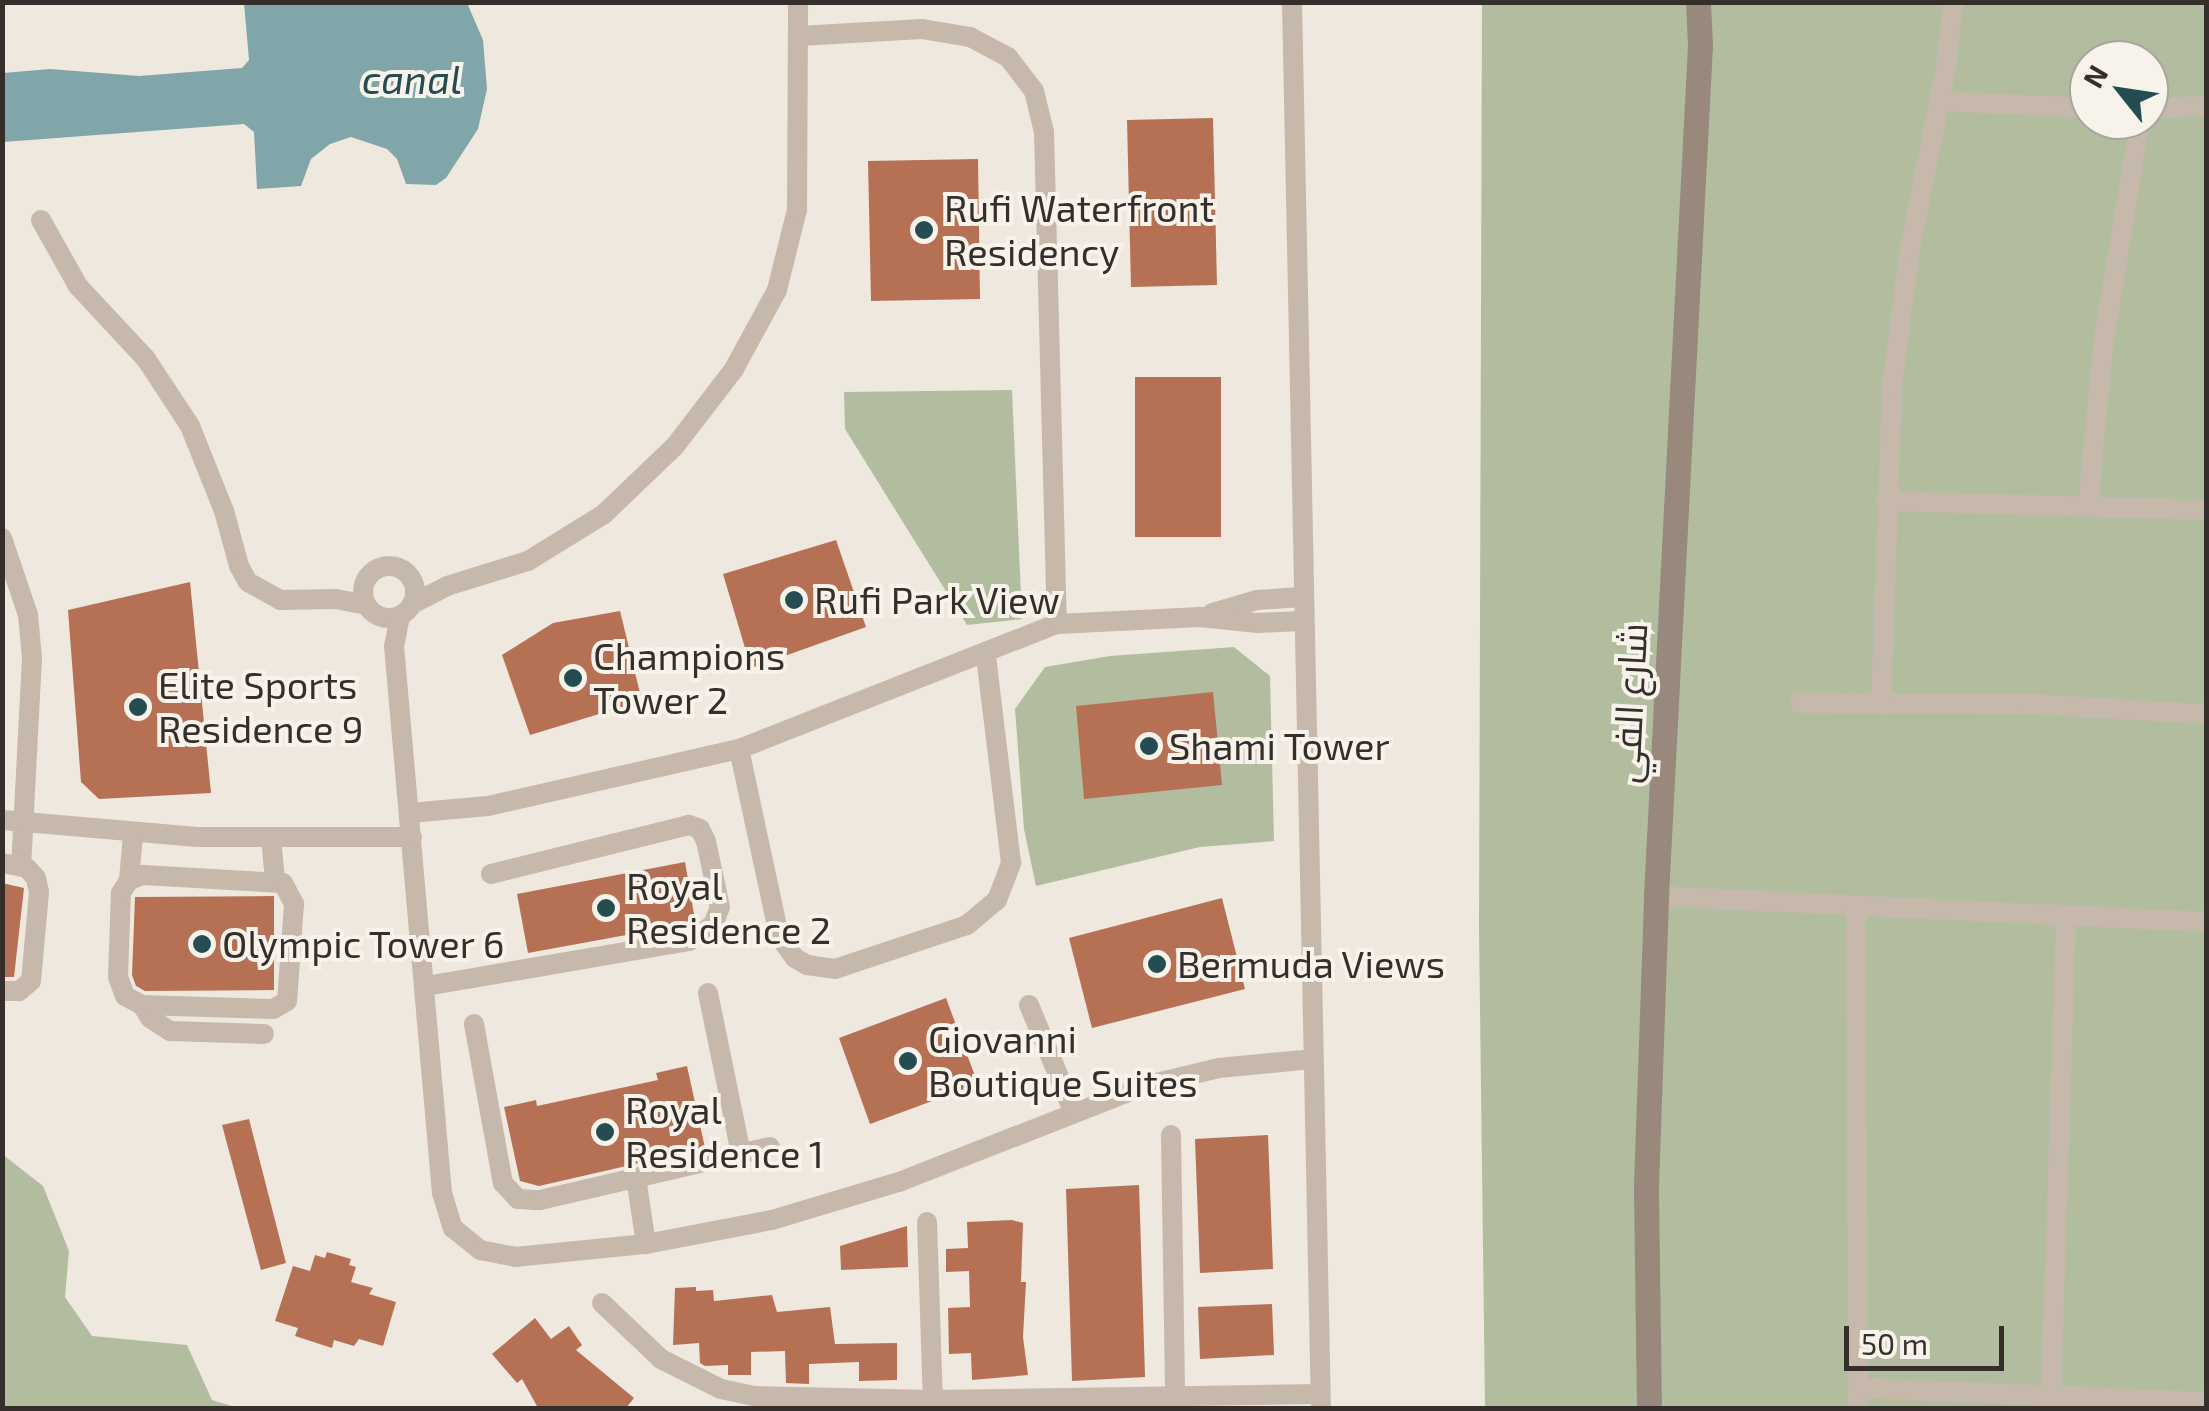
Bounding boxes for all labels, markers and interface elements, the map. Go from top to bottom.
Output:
north arrow [2069,40,2169,140]
water label: canal [362,54,462,102]
text: N [2075,59,2115,93]
place label: Rufi Waterfront Residency [944,185,1215,274]
marker: Rufi Waterfront Residency [913,219,935,241]
place label: Rufi Park View [814,577,1061,623]
marker: Rufi Park View [783,589,805,611]
street label: شارع الفي [1602,622,1656,784]
place label: Champions Tower 2 [593,633,785,722]
place label: Elite Sports Residence 9 [158,662,364,752]
marker: Champions Tower 2 [562,667,584,689]
marker: Elite Sports Residence 9 [127,696,149,718]
place label: Shami Tower [1169,723,1391,769]
marker: Shami Tower [1138,735,1160,757]
place label: Royal Residence 2 [626,863,831,952]
marker: Royal Residence 2 [595,897,617,919]
place label: Olympic Tower 6 [222,921,506,967]
marker: Olympic Tower 6 [191,933,213,955]
place label: Bermuda Views [1177,941,1446,987]
marker: Bermuda Views [1146,953,1168,975]
place label: Giovanni Boutique Suites [928,1016,1197,1106]
marker: Giovanni Boutique Suites [897,1050,919,1072]
place label: Royal Residence 1 [625,1087,824,1176]
marker: Royal Residence 1 [594,1121,616,1143]
scale bar [1849,1306,2009,1368]
text: 50 m [1861,1325,1928,1361]

